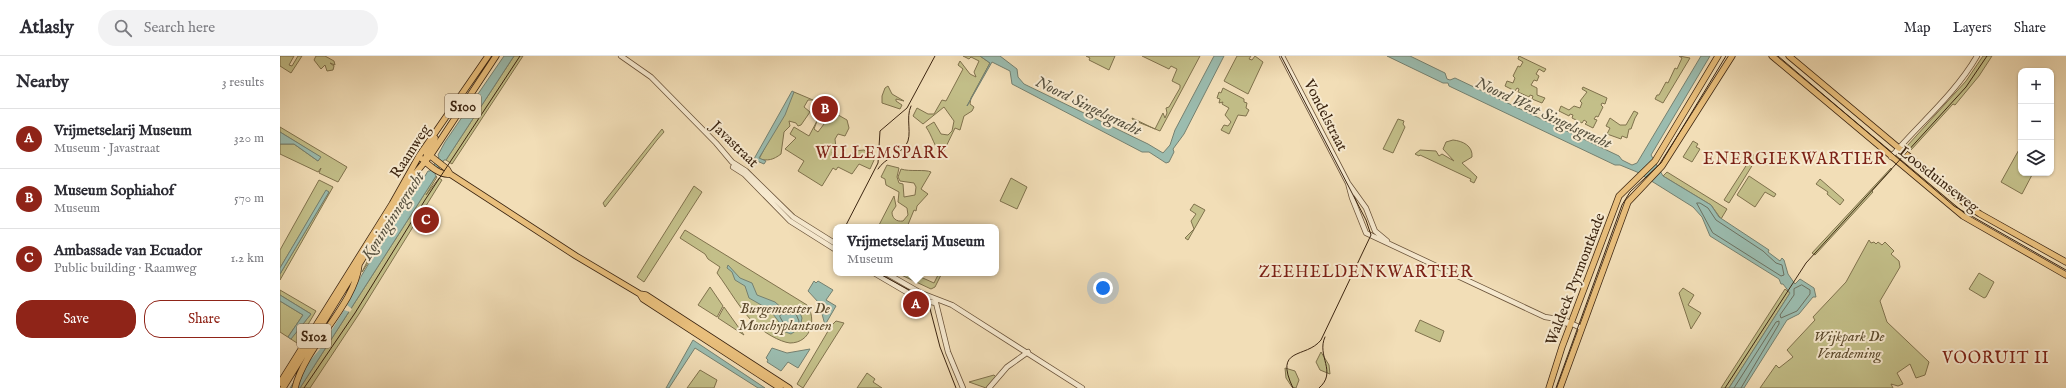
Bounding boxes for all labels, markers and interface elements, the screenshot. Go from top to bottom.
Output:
search box [98,10,378,46]
text: Atlasly [20,16,74,40]
icon: search [112,17,134,39]
text: Search here [144,18,215,37]
text: Map [1904,19,1931,37]
text: Layers [1953,19,1992,37]
text: Share [2014,19,2046,37]
map controls [2018,68,2054,176]
button: + [2018,68,2054,104]
text: Nearby [16,72,69,93]
water label: Noord Singelsgracht [1032,72,1145,142]
water label: Noord West Singelsgracht [1472,73,1615,155]
text: 3 results [222,74,264,91]
street label: Vondelstraat [1299,75,1352,154]
road number: S100 [445,94,481,118]
pin: B [812,94,838,124]
button: − [2018,104,2054,140]
street label: Javastraat [705,116,763,172]
street label: Raamweg [386,120,435,182]
text: Vrijmetselarij Museum [54,121,192,140]
text: A [25,130,33,147]
text: 320 m [234,130,264,147]
text: Museum · Javastraat [54,140,160,157]
button: layers [2018,140,2054,176]
street label: Loosduinseweg [1895,142,1983,217]
district label: WILLEMSPARK [815,144,949,164]
district label: ENERGIEKWARTIER [1703,150,1887,170]
water label: Koninginnegracht [357,167,430,265]
text: Museum Sophiahof [54,181,174,200]
text: B [25,190,33,207]
text: 570 m [234,190,264,207]
text: Museum [54,200,100,217]
pin: C [413,205,439,235]
street label: Waldeck Pyrmontkade [1541,210,1610,348]
popup [833,224,999,276]
text: Vrijmetselarij Museum [847,232,985,251]
text: Ambassade van Ecuador [54,241,202,260]
text: C [24,250,34,267]
text: 1.2 km [230,250,264,267]
text: Museum [847,251,893,268]
text: Public building · Raamweg [54,260,197,277]
district label: ZEEHELDENKWARTIER [1259,263,1473,283]
your location [1093,278,1113,298]
pin: A [903,289,929,319]
park label: Burgemeester De Monchyplantsoen [738,299,832,335]
button: Save [16,300,136,338]
button: Share [144,300,264,338]
road number: S102 [297,324,331,348]
park label: Wijkpark De Verademing [1814,327,1884,364]
district label: VOORUIT II [1941,349,2050,369]

